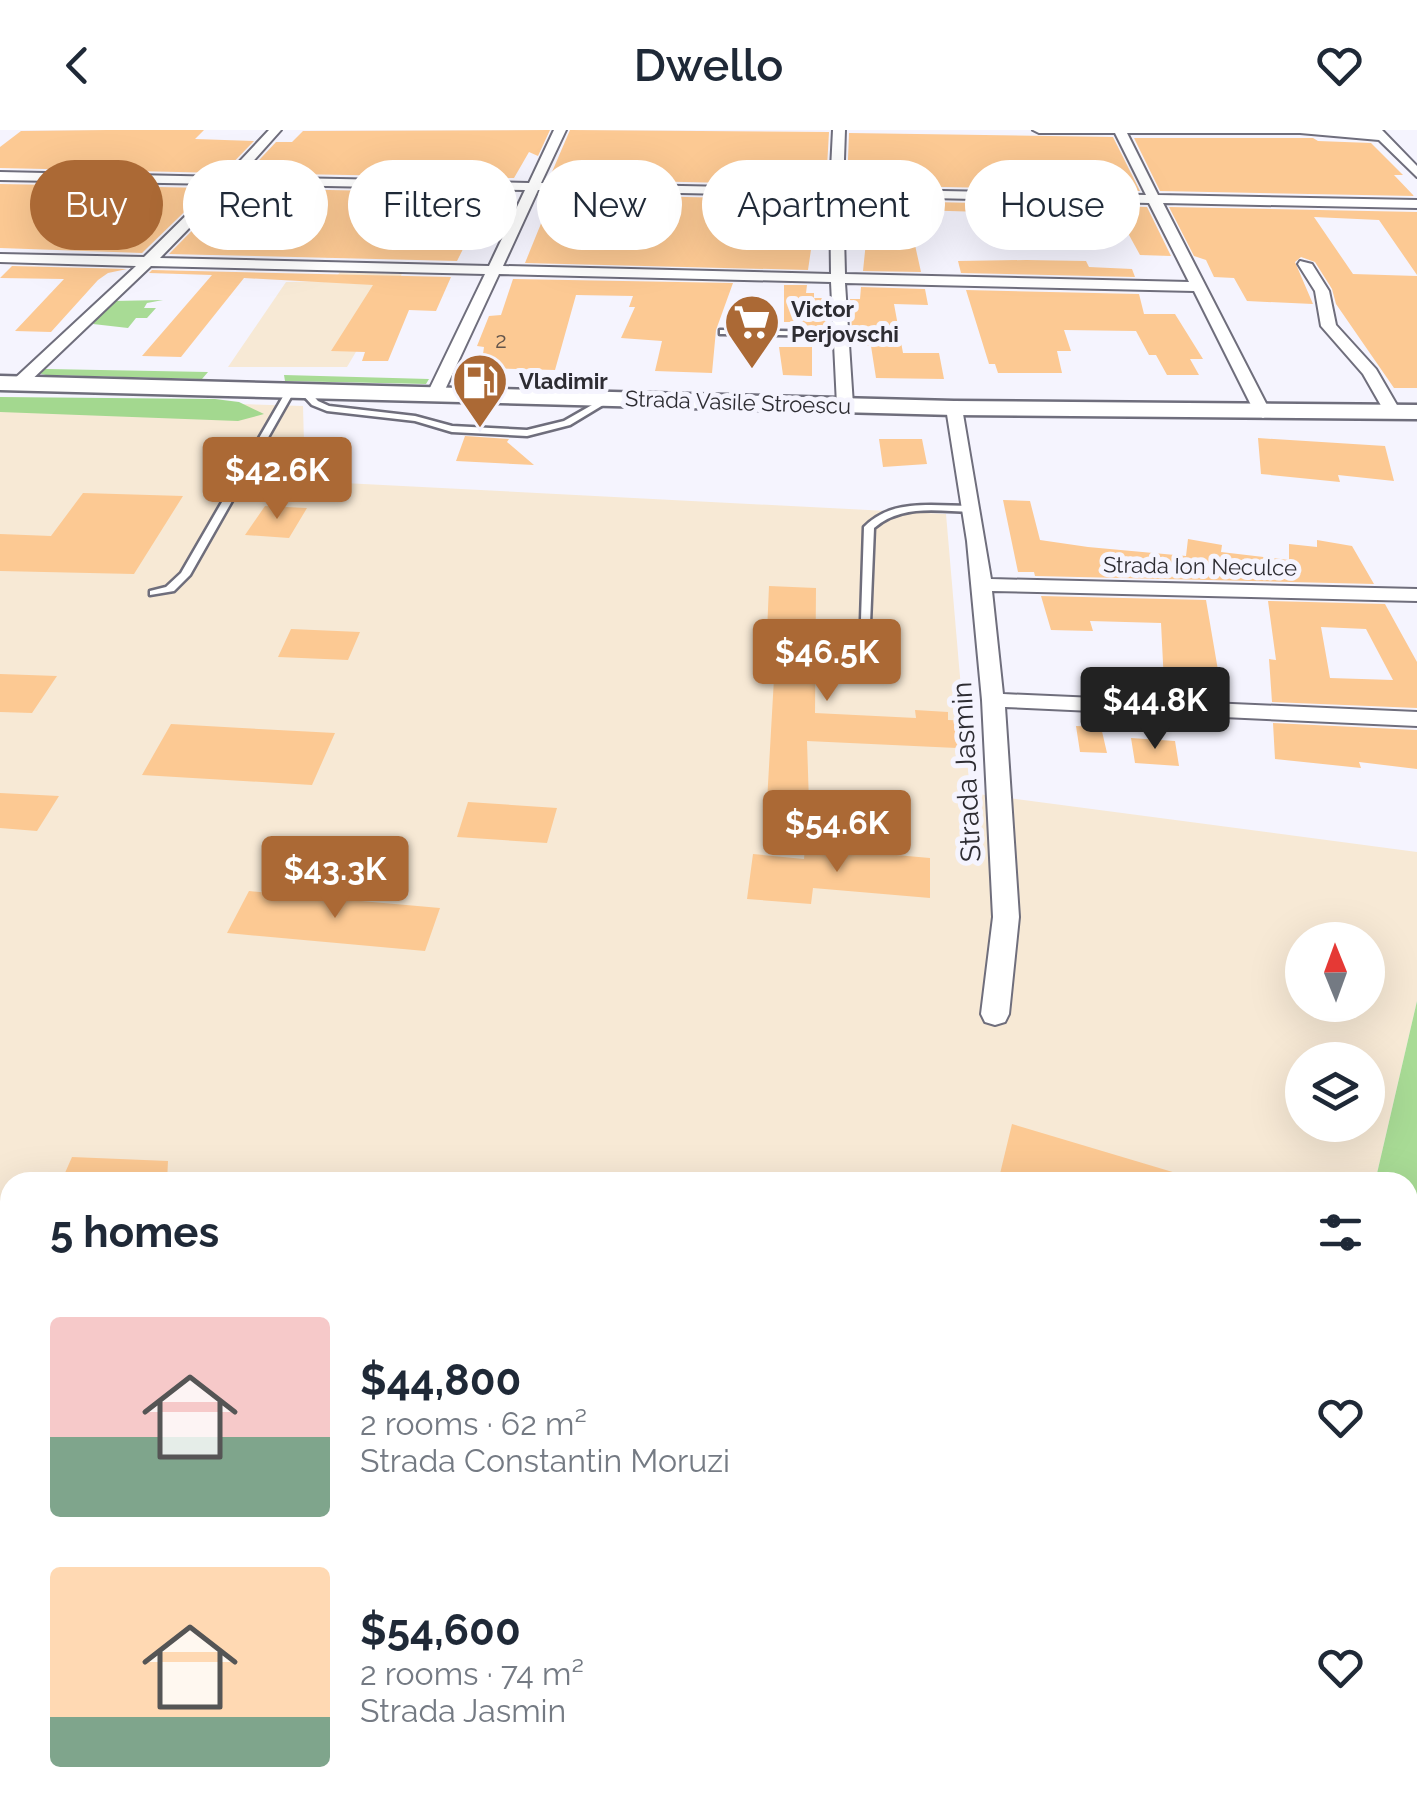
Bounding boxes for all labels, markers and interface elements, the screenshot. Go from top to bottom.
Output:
icon: back [50,38,105,93]
icon: heart [1312,38,1367,93]
text: Dwello [634,39,783,92]
chip: Buy [30,160,163,250]
chip: Rent [183,160,328,250]
chip: Filters [348,160,517,250]
chip: New [537,160,682,250]
chip: Apartment [702,160,945,250]
chip: House [965,160,1140,250]
supermarket icon: Victor Perjovschi [722,292,782,371]
place label: Victor Perjovschi [791,296,899,347]
house number: 2 [495,327,507,353]
fuel station icon: Vladimir [450,351,510,430]
place label: Vladimir [519,368,608,394]
street label: Strada Vasile Stroescu [625,385,851,419]
pin: $42.6K [196,437,358,522]
text: $42.6K [225,451,329,488]
street label: Strada Ion Neculce [1103,551,1297,581]
pin: $46.5K [746,619,908,704]
text: $46.5K [775,633,879,670]
pin: $44.8K [1074,667,1236,752]
street label: Strada Jasmin [945,681,988,863]
text: $44.8K [1103,681,1207,718]
pin: $54.6K [756,790,918,875]
text: $54.6K [785,804,889,841]
pin: $43.3K [254,836,416,921]
text: $43.3K [284,850,386,887]
north arrow [1285,922,1385,1022]
map controls [1285,922,1385,1142]
button: layers [1285,1042,1385,1142]
icon: filters [1313,1205,1368,1260]
text: 5 homes [50,1208,219,1257]
text: $44,800 [360,1356,521,1405]
icon: home [130,1357,250,1477]
icon: heart [1313,1390,1368,1445]
text: 2 rooms · 62 m² [360,1405,587,1442]
text: Strada Constantin Moruzi [360,1442,730,1479]
text: $54,600 [360,1606,521,1655]
icon: home [130,1607,250,1727]
icon: heart [1313,1640,1368,1695]
text: 2 rooms · 74 m² [360,1655,584,1692]
text: Strada Jasmin [360,1692,566,1729]

